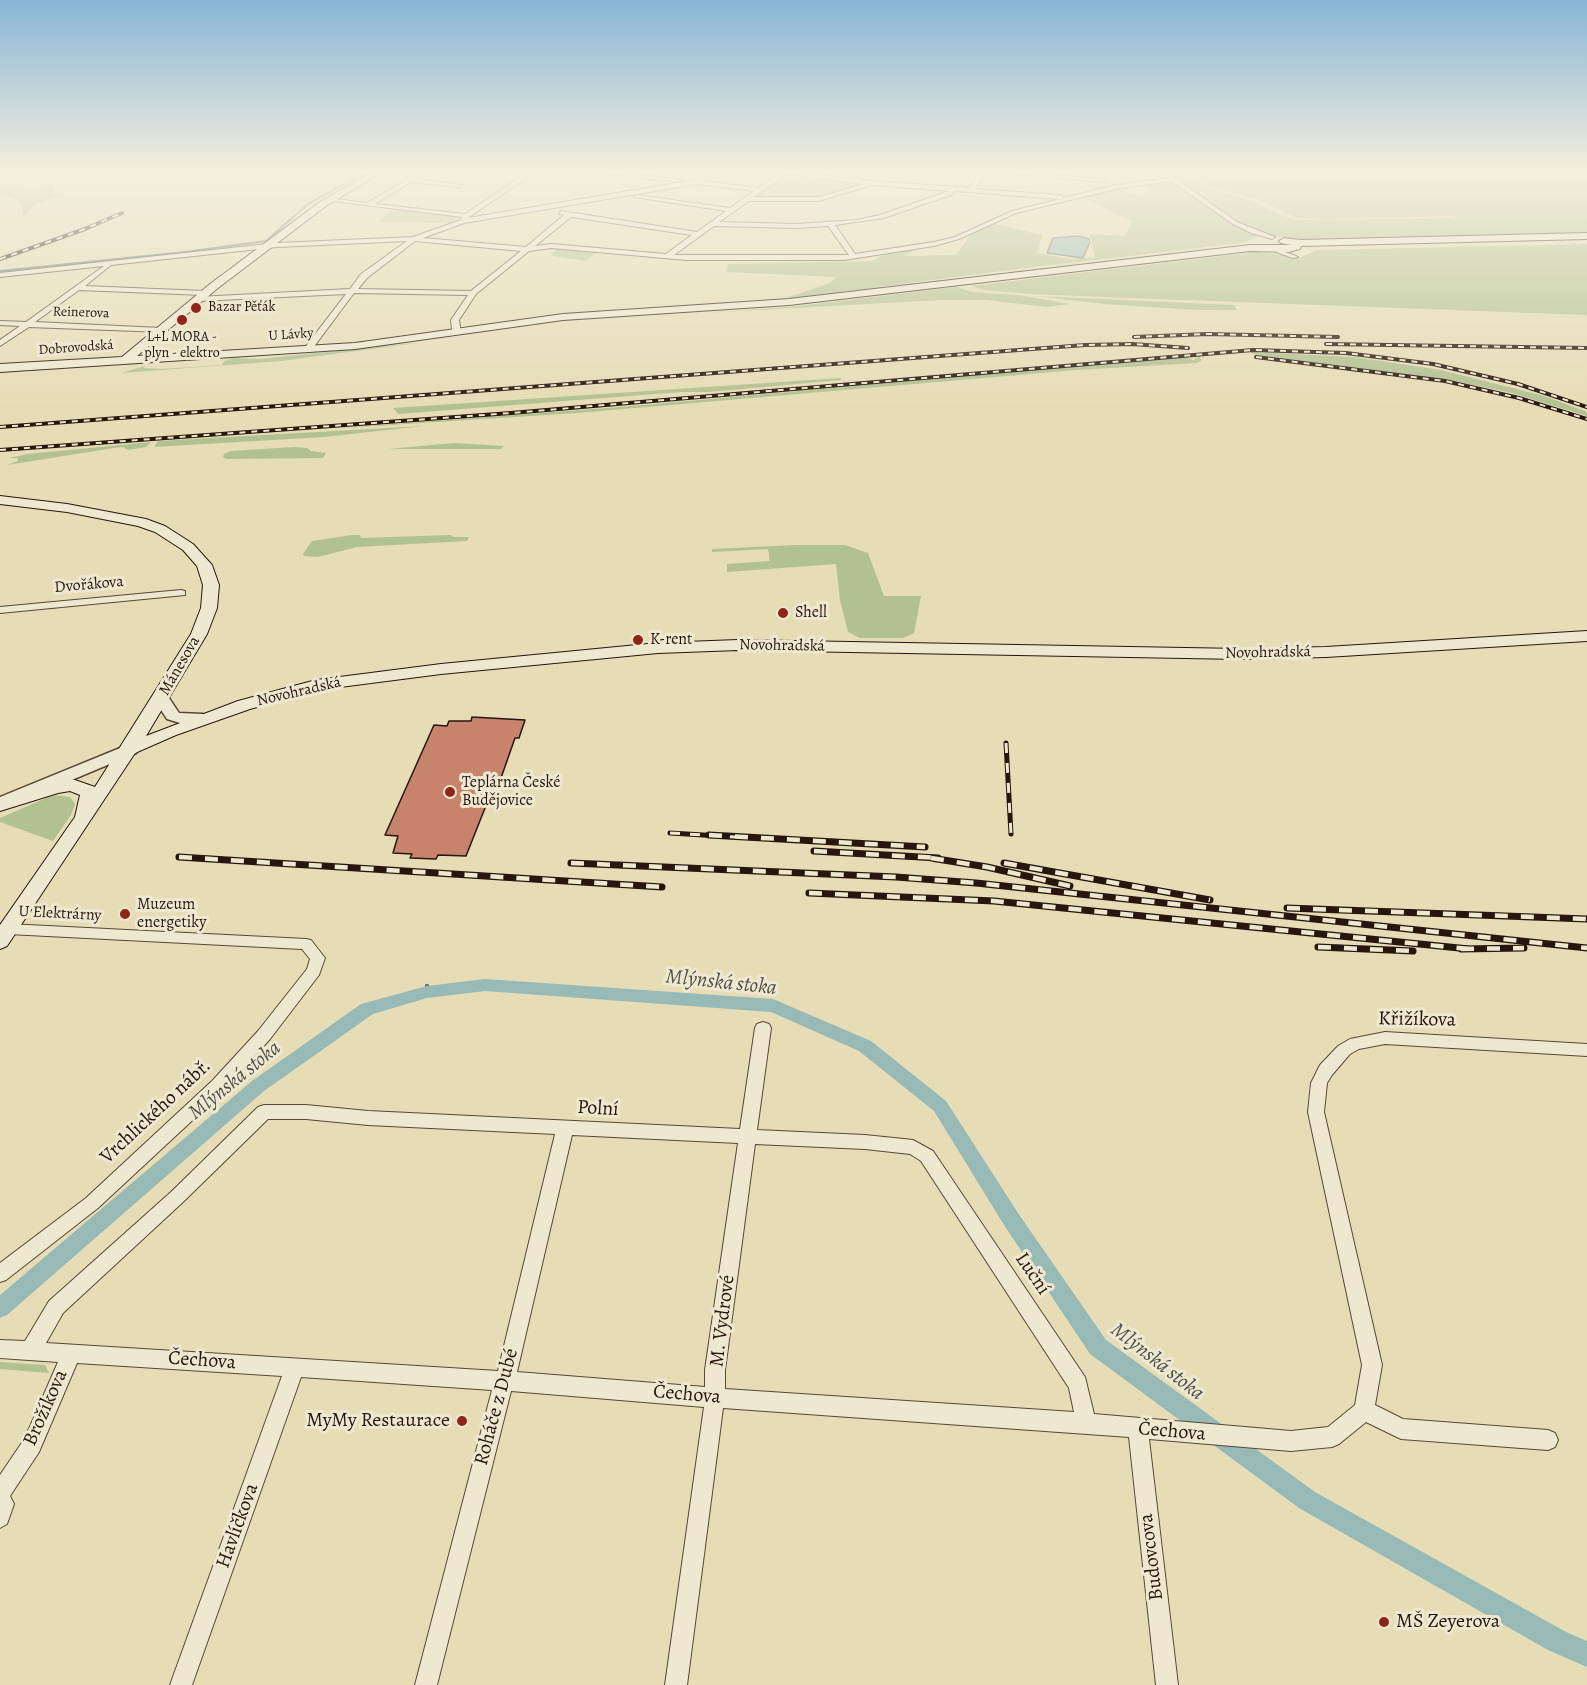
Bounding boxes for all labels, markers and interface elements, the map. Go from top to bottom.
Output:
place label: Bazar Pěťák [208,300,276,316]
marker: Bazar Pěťák [189,301,203,315]
street label: Reinerova [52,304,110,322]
marker: L+L MORA - plyn - elektro [175,313,189,327]
street label: U Lávky [268,325,314,345]
place label: L+L MORA - plyn - elektro [144,330,220,362]
street label: Dobrovodská [38,337,114,359]
street label: Dvořákova [54,572,124,598]
place label: Shell [795,603,827,623]
marker: Shell [776,606,790,620]
place label: K-rent [650,630,692,650]
street label: Mánesova [155,633,205,699]
marker: K-rent [631,633,645,647]
street label: Novohradská [739,636,825,656]
street label: Novohradská [1225,643,1311,663]
street label: Novohradská [255,673,343,711]
place label: Teplárna České Budějovice [462,773,560,811]
marker: Teplárna České Budějovice [443,785,457,799]
place label: Muzeum energetiky [137,895,206,933]
street label: U Elektrárny [18,902,102,926]
marker: Muzeum energetiky [118,907,132,921]
water label: Mlýnská stoka [664,965,778,1001]
street label: Křižíkova [1378,1007,1456,1033]
water label: Mlýnská stoka [184,1036,286,1126]
street label: Vrchlického nábř. [96,1055,216,1169]
street label: Polní [577,1096,619,1122]
street label: Luční [1009,1248,1055,1300]
street label: M. Vydrové [705,1274,741,1368]
water label: Mlýnská stoka [1105,1318,1209,1406]
street label: Roháče z Dubé [470,1346,524,1468]
street label: Čechova [167,1347,237,1375]
street label: Brožíkova [19,1366,73,1450]
street label: Čechova [652,1380,722,1410]
place label: MyMy Restaurace [306,1409,450,1433]
marker: MyMy Restaurace [455,1414,469,1428]
street label: Čechova [1137,1417,1207,1447]
street label: Havlíčkova [212,1480,264,1572]
street label: Budovcova [1135,1512,1169,1602]
place label: MŠ Zeyerova [1396,1610,1500,1634]
marker: MŠ Zeyerova [1377,1615,1391,1629]

